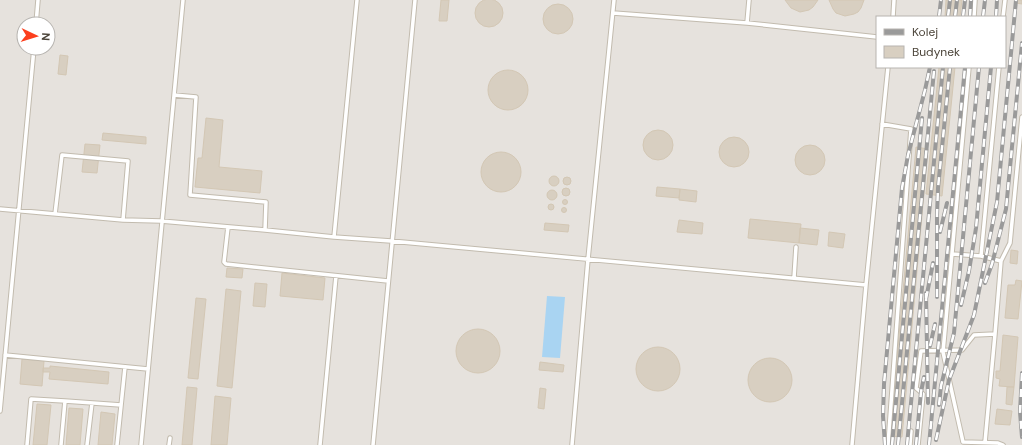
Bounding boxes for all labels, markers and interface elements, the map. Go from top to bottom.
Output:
north arrow [16,16,56,56]
legend [876,16,1006,68]
text: Kolej [912,24,938,40]
text: N [39,32,53,41]
text: Budynek [912,44,960,60]

